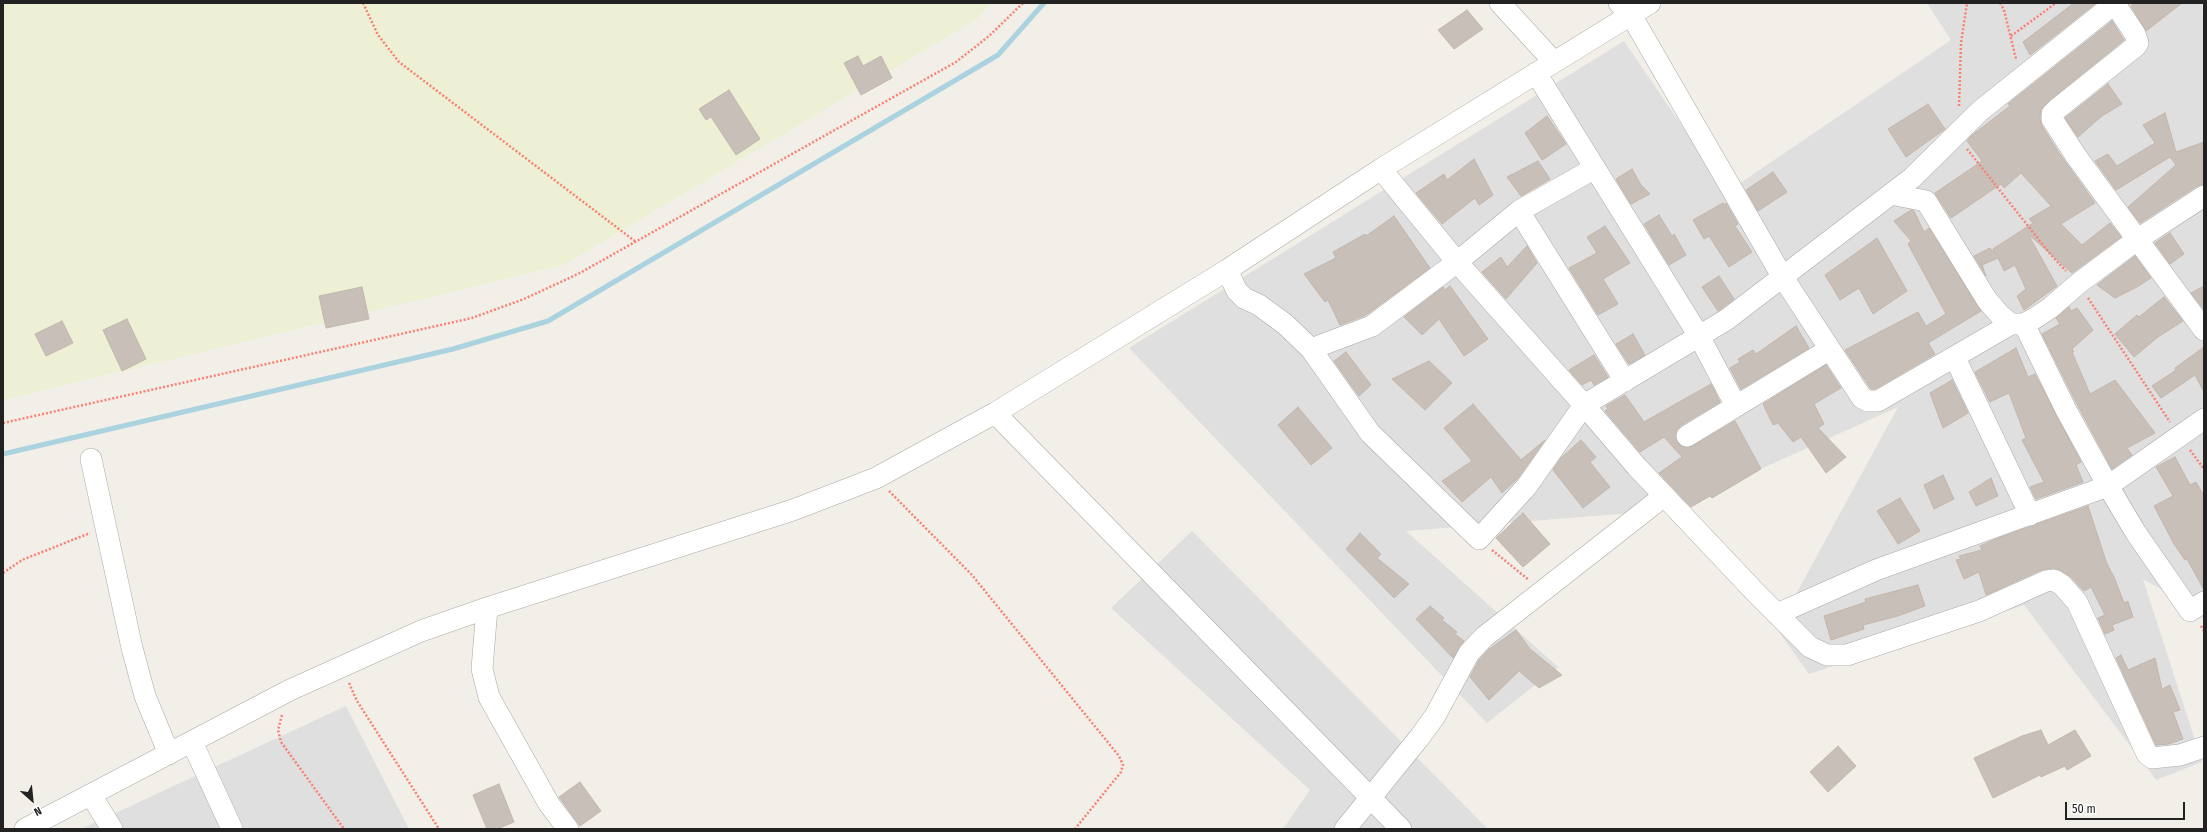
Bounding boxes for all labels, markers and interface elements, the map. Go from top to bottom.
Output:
north arrow [12,780,52,820]
scale bar [2067,794,2187,820]
text: 50 m [2072,802,2096,816]
text: N [32,804,44,818]

